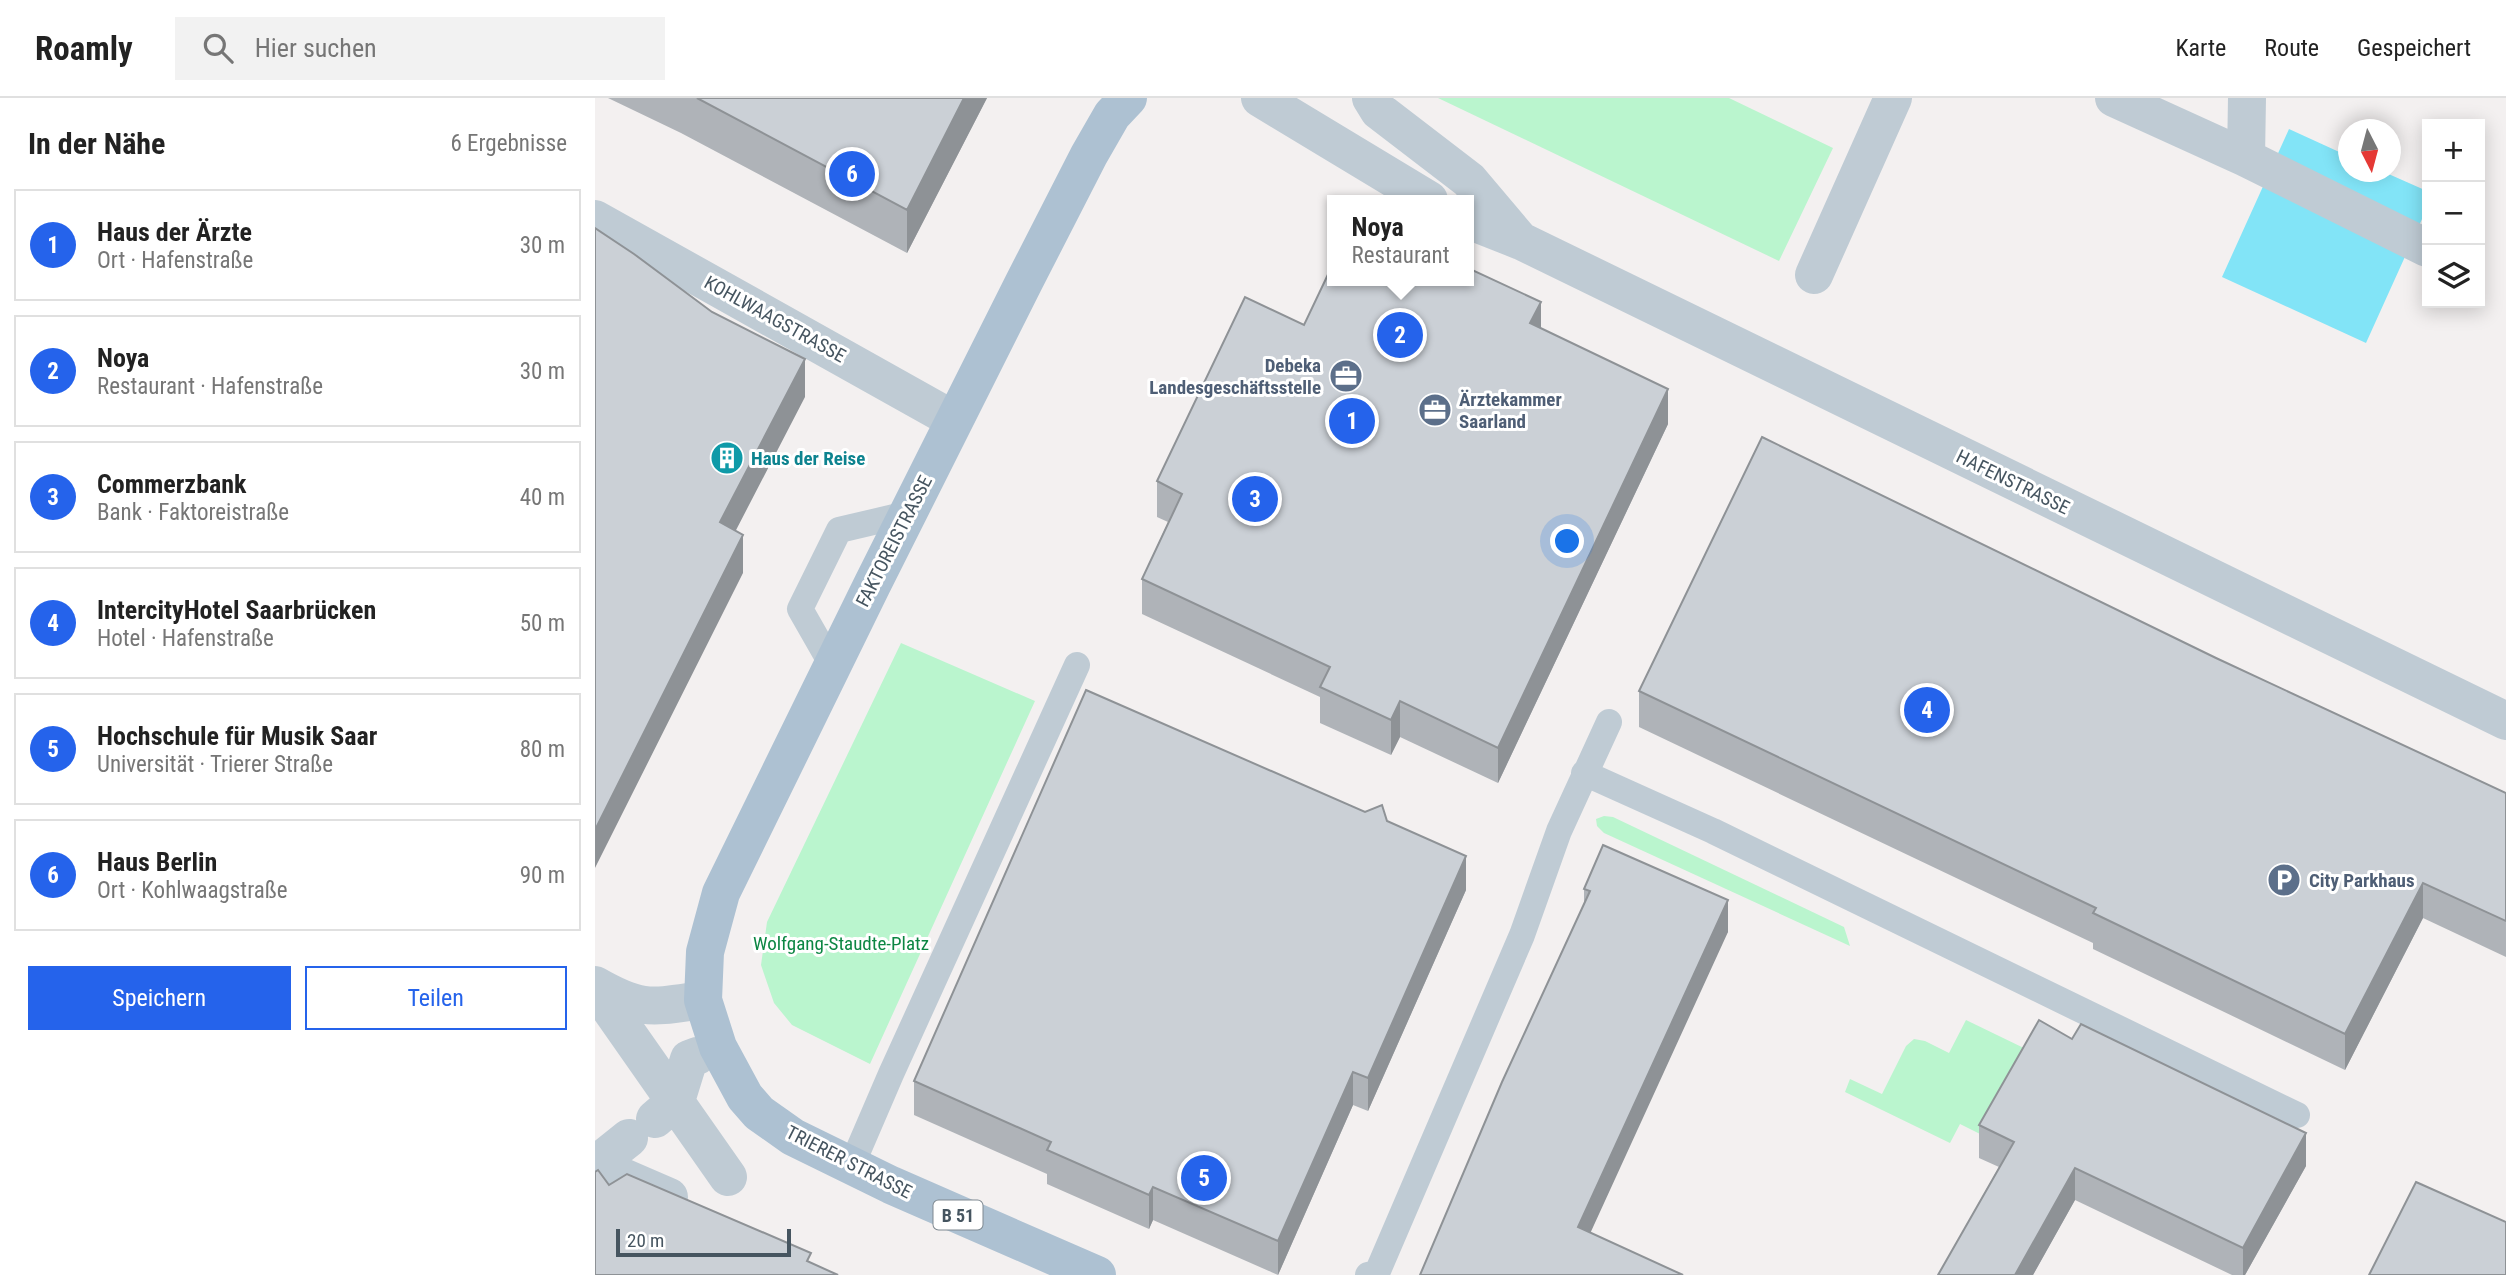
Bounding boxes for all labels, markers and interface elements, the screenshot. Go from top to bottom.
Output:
search box [175,17,665,80]
text: Roamly [35,29,133,68]
icon: search [199,29,237,67]
text: Hier suchen [255,33,377,63]
text: Karte [2176,34,2226,62]
text: Route [2264,34,2319,62]
text: Gespeichert [2357,34,2471,62]
north arrow [2338,119,2401,182]
map controls [2422,119,2485,308]
button: + [2422,119,2485,182]
text: In der Nähe [28,126,165,161]
text: 6 Ergebnisse [450,130,567,157]
pin: 6 [829,148,875,200]
button: − [2422,182,2485,245]
popup [1327,195,1474,286]
text: Noya [1352,212,1404,242]
text: Haus der Ärzte [97,217,252,247]
text: 1 [47,232,59,259]
text: 30 m [520,232,565,259]
text: Restaurant [1352,242,1449,269]
button: layers [2422,245,2485,308]
text: Ort · Hafenstraße [97,247,253,274]
street label: KOHLWAAGSTRASSE [700,271,850,367]
pin: 2 [1377,309,1423,361]
text: Noya [97,343,149,373]
place label: Debeka Landesgeschäftsstelle [1149,354,1321,399]
office icon: Debeka Landesgeschäftsstelle [1327,357,1365,395]
text: 2 [47,358,59,385]
text: 30 m [520,358,565,385]
text: Restaurant · Hafenstraße [97,373,323,400]
place label: Ärztekammer Saarland [1459,388,1562,433]
office icon: Ärztekammer Saarland [1416,391,1454,429]
pin: 1 [1329,395,1375,447]
building icon: Haus der Reise [708,439,746,477]
street label: HAFENSTRASSE [1953,445,2073,519]
place label: Haus der Reise [751,447,865,470]
text: Commerzbank [97,469,246,499]
street label: FAKTOREISTRASSE [851,472,937,610]
pin: 3 [1232,473,1278,525]
text: 3 [47,484,59,511]
text: 40 m [520,484,565,511]
text: Bank · Faktoreistraße [97,499,289,526]
your location [1550,524,1584,558]
text: IntercityHotel Saarbrücken [97,595,376,625]
text: 4 [47,610,59,637]
text: 50 m [520,610,565,637]
text: Hotel · Hafenstraße [97,625,274,652]
pin: 4 [1904,684,1950,736]
text: Hochschule für Musik Saar [97,721,377,751]
text: 5 [47,736,59,763]
text: 80 m [520,736,565,763]
text: Universität · Trierer Straße [97,751,333,778]
text: Haus Berlin [97,847,217,877]
parking icon: City Parkhaus [2265,861,2303,899]
text: 6 [47,862,59,889]
text: 90 m [520,862,565,889]
place label: City Parkhaus [2309,869,2415,892]
text: Ort · Kohlwaagstraße [97,877,288,904]
park label: Wolfgang-Staudte-Platz [753,932,929,955]
button: Speichern [28,966,291,1030]
button: Teilen [305,966,567,1030]
street label: TRIERER STRASSE [782,1120,916,1204]
pin: 5 [1181,1152,1227,1204]
road number: B 51 [933,1200,983,1230]
scale bar [616,1226,791,1258]
text: 20 m [627,1229,664,1252]

